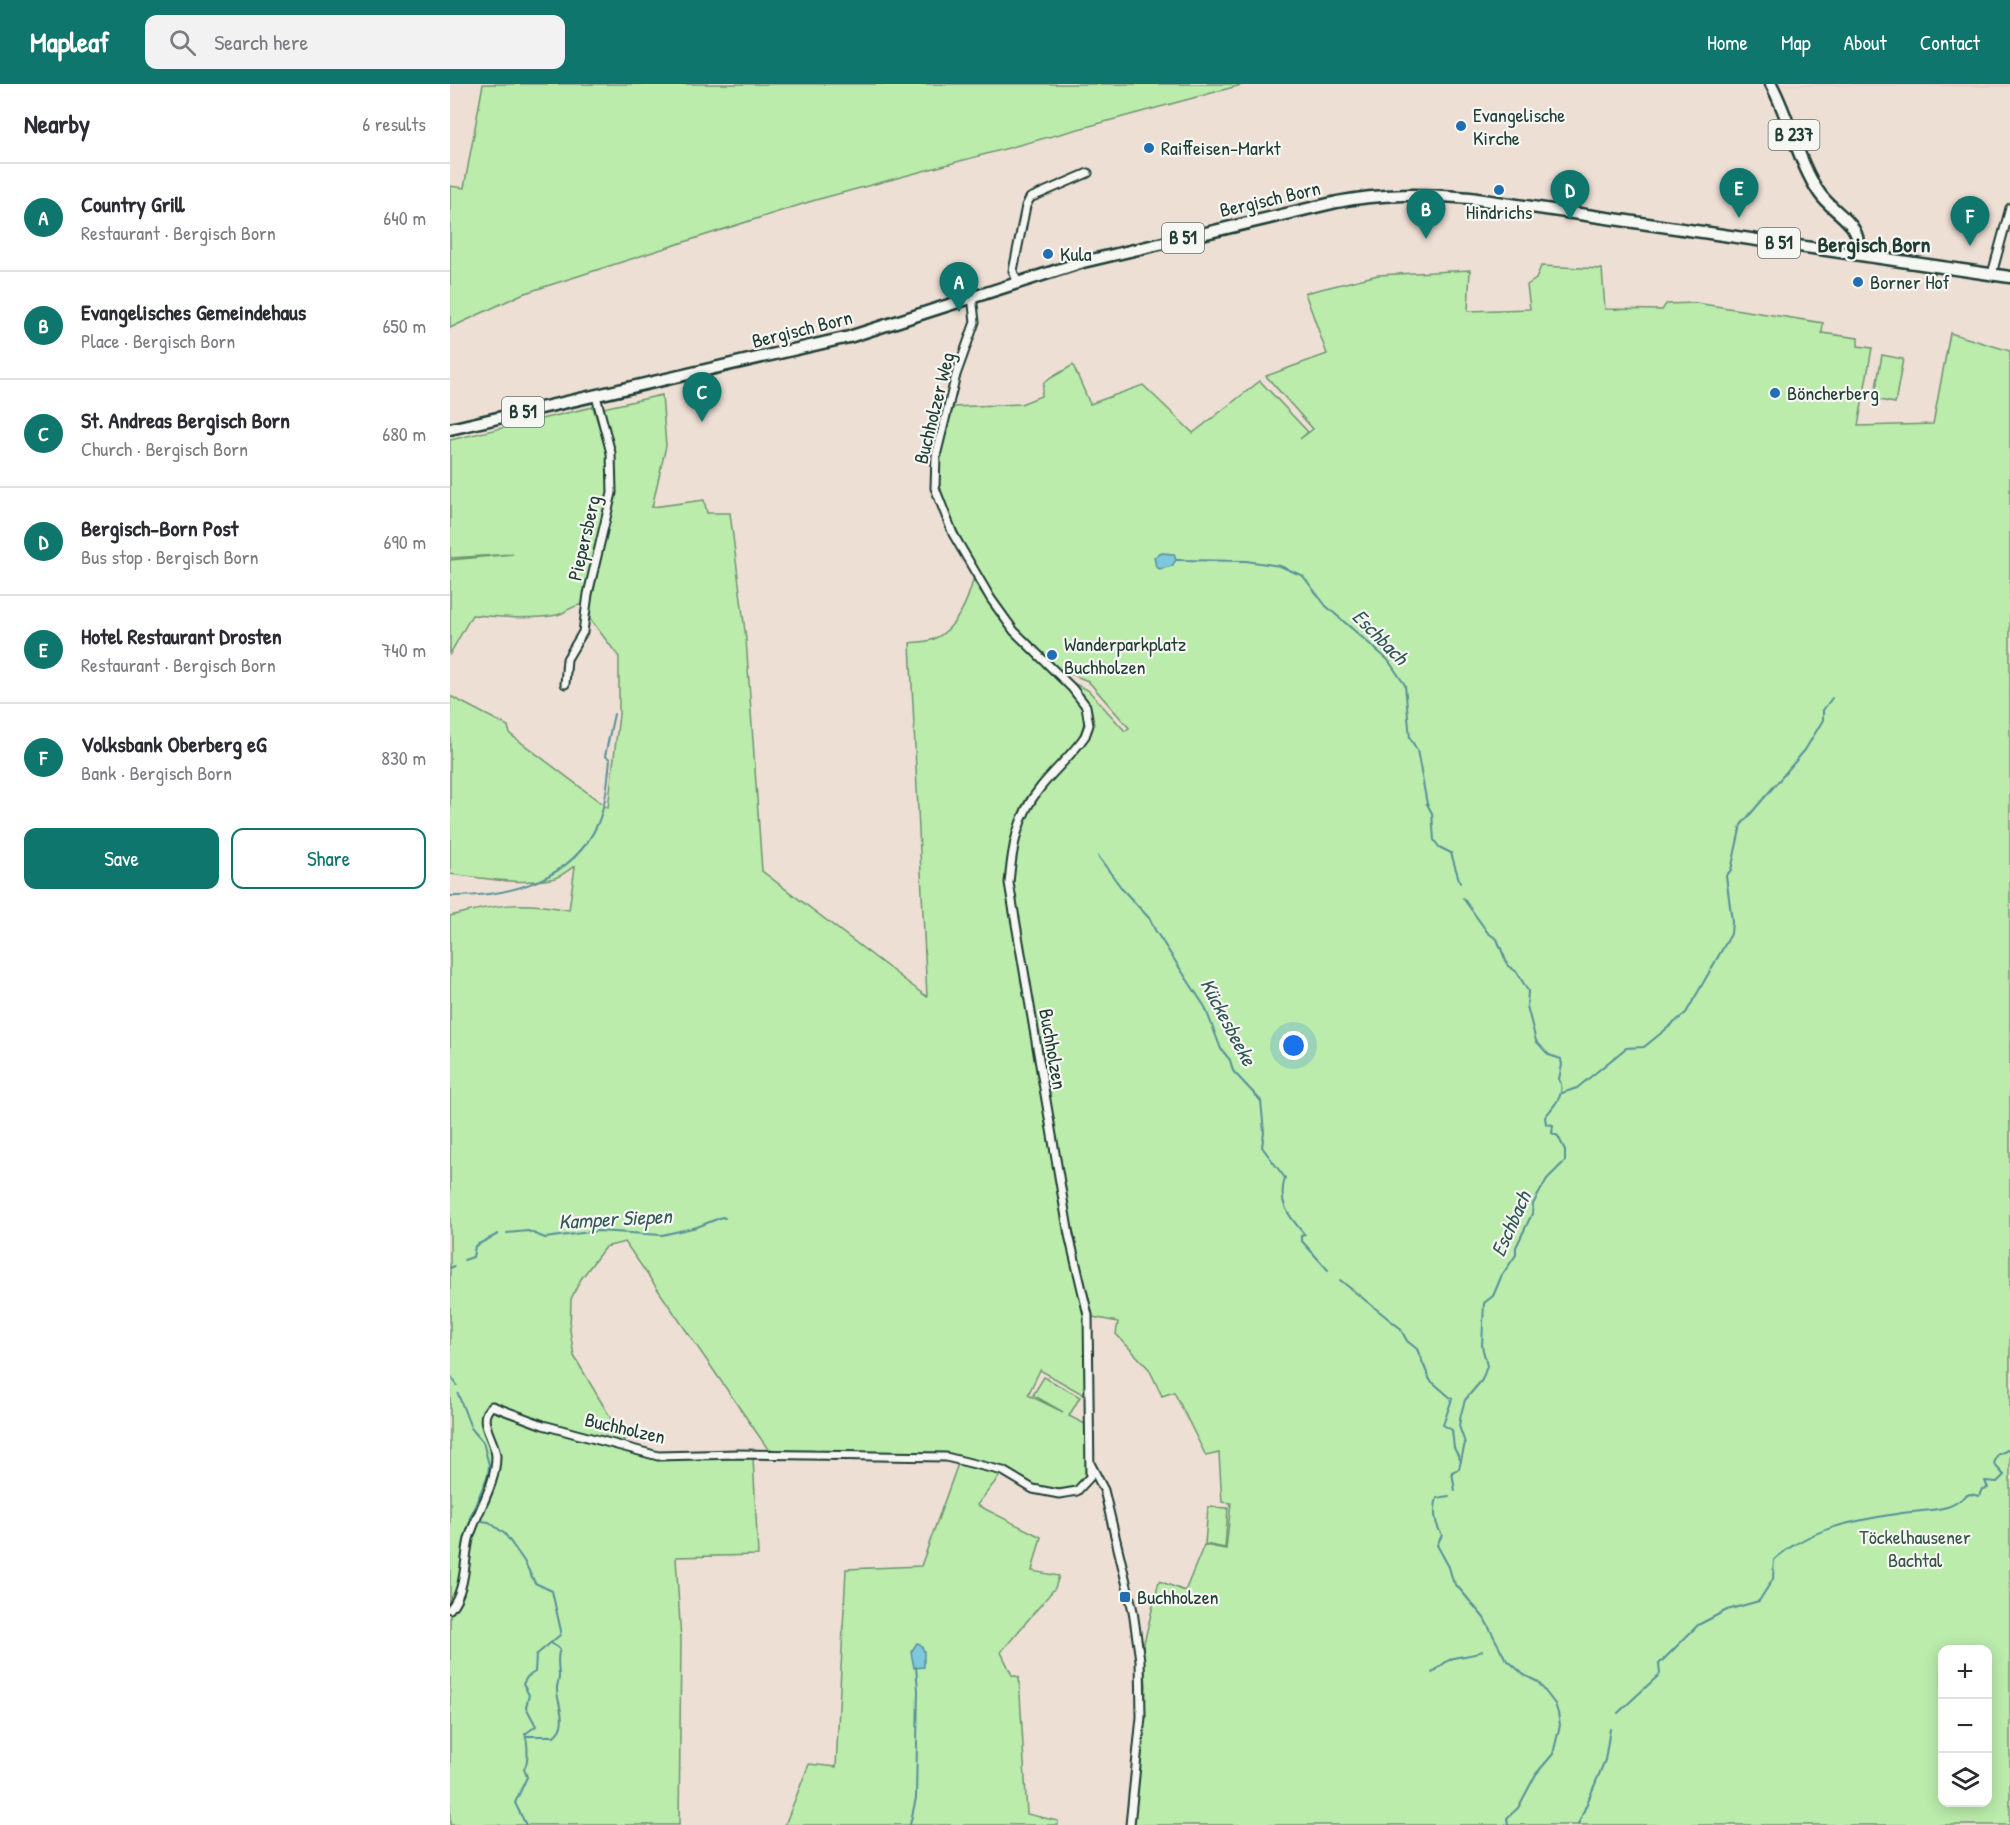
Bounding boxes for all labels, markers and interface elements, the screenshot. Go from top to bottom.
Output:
search box [145,15,565,69]
text: Mapleaf [30,23,109,61]
icon: search [166,26,199,59]
text: Search here [214,27,308,57]
text: Home [1707,28,1748,57]
text: Map [1781,28,1811,57]
text: About [1844,28,1887,57]
text: Contact [1920,28,1980,57]
place label: Evangelische Kirche [1473,101,1565,151]
text: Nearby [24,106,90,141]
text: 6 results [362,110,426,137]
marker: Evangelische Kirche [1454,119,1468,133]
road number: B 237 [1768,120,1820,150]
place label: Raiffeisen-Markt [1161,134,1282,161]
marker: Raiffeisen-Markt [1142,141,1156,155]
pin: E [1720,168,1758,218]
pin: D [1550,170,1590,220]
street label: Bergisch Born [1217,174,1323,223]
marker: Hindrichs [1492,183,1506,197]
text: Country Grill [81,189,185,219]
pin: B [1406,190,1446,239]
pin: F [1950,196,1990,246]
place label: Hindrichs [1466,198,1533,225]
text: A [39,204,48,231]
text: 640 m [383,204,426,231]
text: Restaurant · Bergisch Born [81,219,276,246]
road number: B 51 [1162,223,1204,253]
road number: B 51 [1758,228,1800,258]
district label: Bergisch Born [1818,229,1930,260]
place label: Kula [1060,240,1092,267]
marker: Kula [1041,247,1055,261]
pin: A [940,262,978,312]
place label: Borner Hof [1870,268,1950,295]
marker: Borner Hof [1851,275,1865,289]
text: Evangelisches Gemeindehaus [81,297,306,327]
street label: Bergisch Born [749,303,855,354]
text: B [38,312,49,339]
text: 650 m [382,312,426,339]
text: Place · Bergisch Born [81,327,235,354]
street label: Buchholzer Weg [907,349,960,466]
pin: C [682,372,722,422]
place label: Böncherberg [1787,379,1879,406]
marker: Böncherberg [1768,386,1782,400]
road number: B 51 [502,397,544,427]
text: St. Andreas Bergisch Born [81,405,290,435]
text: C [38,420,49,447]
text: 680 m [382,420,426,447]
text: Church · Bergisch Born [81,435,248,462]
street label: Piepersberg [561,492,606,583]
text: Bergisch-Born Post [81,513,238,543]
text: D [39,528,48,555]
text: 690 m [384,528,426,555]
text: Bus stop · Bergisch Born [81,543,258,570]
water label: Eschbach [1346,602,1416,672]
text: Hotel Restaurant Drosten [81,621,282,651]
place label: Wanderparkplatz Buchholzen [1064,630,1187,680]
text: E [39,636,48,663]
text: 740 m [381,636,426,663]
marker: Wanderparkplatz Buchholzen [1045,648,1059,662]
text: Restaurant · Bergisch Born [81,651,276,678]
text: Volksbank Oberberg eG [81,729,266,759]
text: F [40,744,47,771]
text: 830 m [381,744,426,771]
text: Bank · Bergisch Born [81,759,232,786]
button: Save [24,828,219,889]
button: Share [231,828,426,889]
water label: Kückesbeeke [1193,973,1264,1072]
street label: Buchholzen [1033,1006,1074,1091]
your location [1279,1031,1308,1060]
water label: Eschbach [1483,1186,1538,1261]
water label: Kamper Siepen [558,1201,674,1236]
street label: Buchholzen [582,1405,668,1450]
park label: Töckelhausener Bachtal [1859,1523,1971,1573]
place label: Buchholzen [1137,1583,1219,1610]
marker: Buchholzen [1118,1590,1132,1604]
map controls [1938,1645,1992,1807]
button: + [1938,1645,1992,1699]
button: − [1938,1699,1992,1753]
button: layers [1938,1753,1992,1807]

